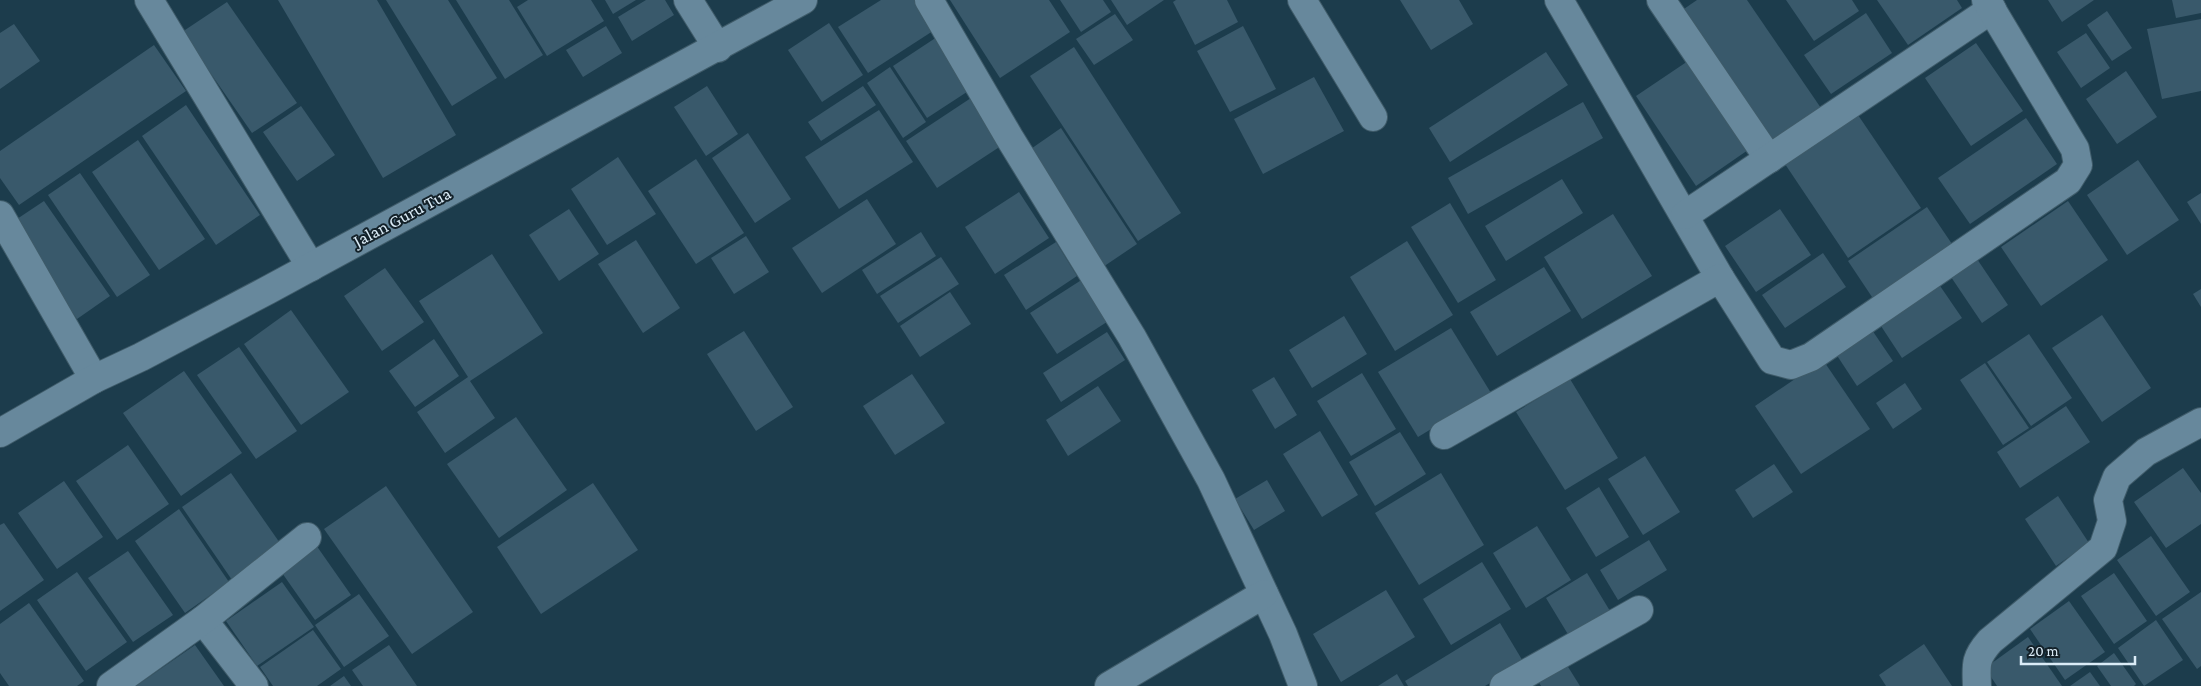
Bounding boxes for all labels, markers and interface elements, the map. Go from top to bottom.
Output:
street label: Jalan Guru Tua [348,183,454,252]
scale bar [2021,634,2135,666]
text: 20 m [2028,643,2059,659]

